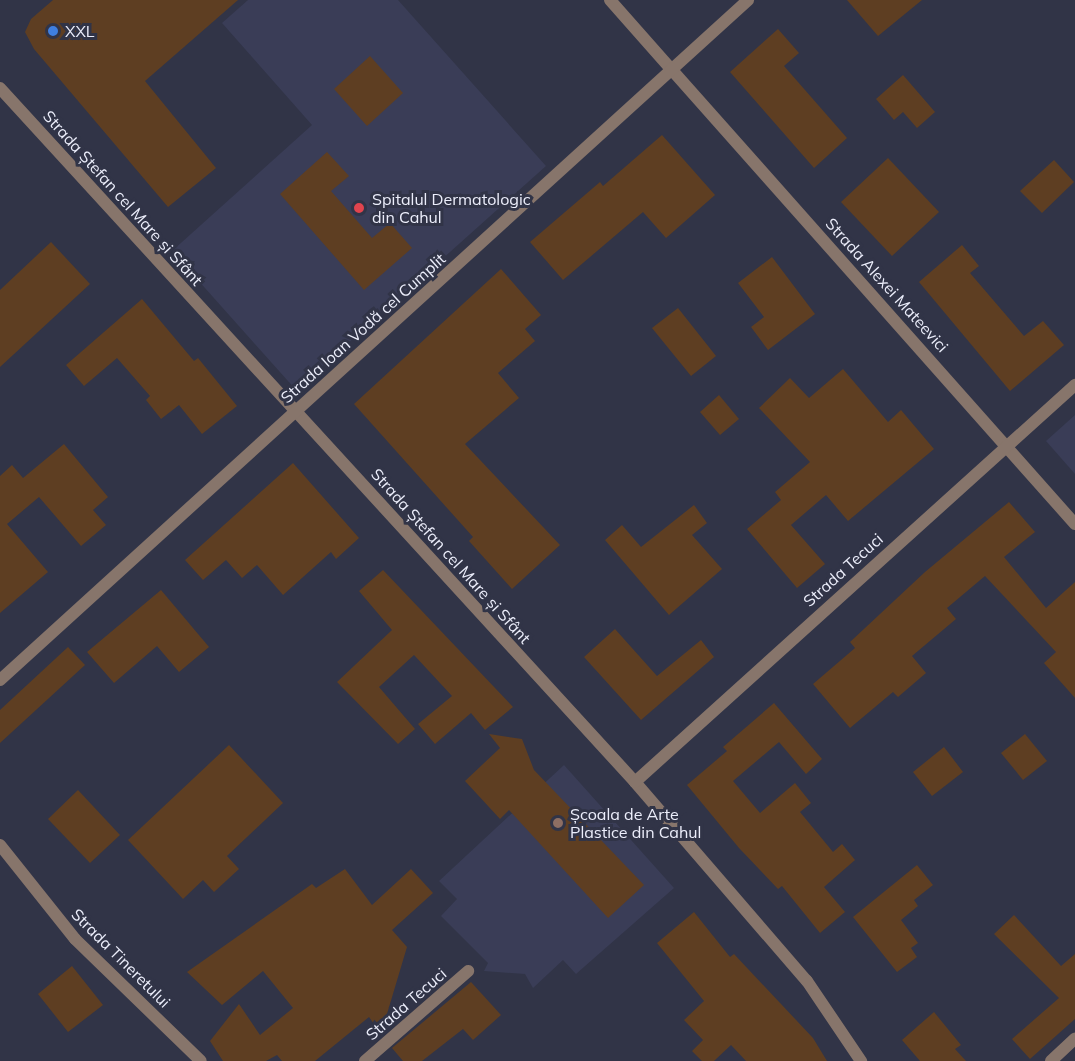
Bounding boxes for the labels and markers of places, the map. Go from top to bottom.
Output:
place label: XXL [65,21,95,41]
marker: XXL [46,24,60,38]
place label: Spitalul Dermatologic din Cahul [372,189,531,227]
marker: Spitalul Dermatologic din Cahul [350,199,368,217]
place label: Școala de Arte Plastice din Cahul [570,804,701,842]
marker: Școala de Arte Plastice din Cahul [551,816,565,830]

